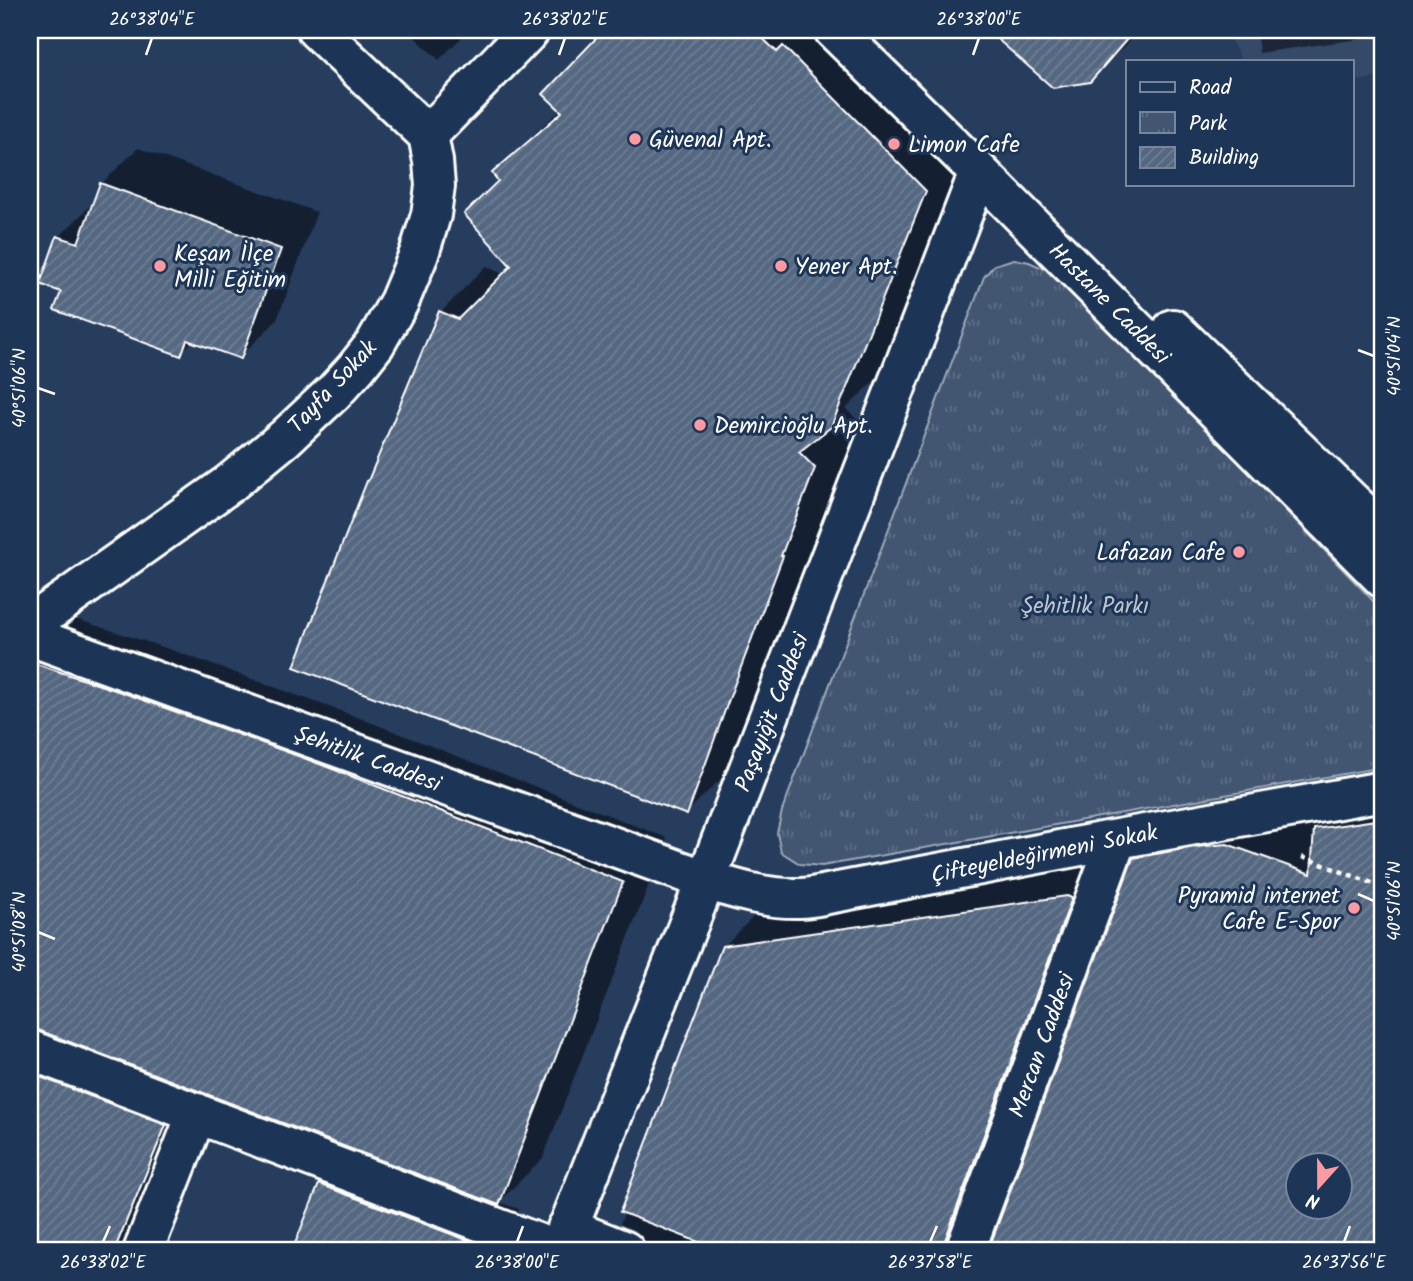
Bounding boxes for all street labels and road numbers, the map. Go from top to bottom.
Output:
street label: Hastane Caddesi [1039,235,1179,375]
street label: Tayfa Sokak [280,332,387,443]
street label: Paşayiğit Caddesi [726,627,820,797]
street label: Şehitlik Caddesi [289,717,447,804]
street label: Çifteyeldeğirmeni Sokak [928,815,1161,895]
street label: Mercan Caddesi [1000,967,1086,1123]

